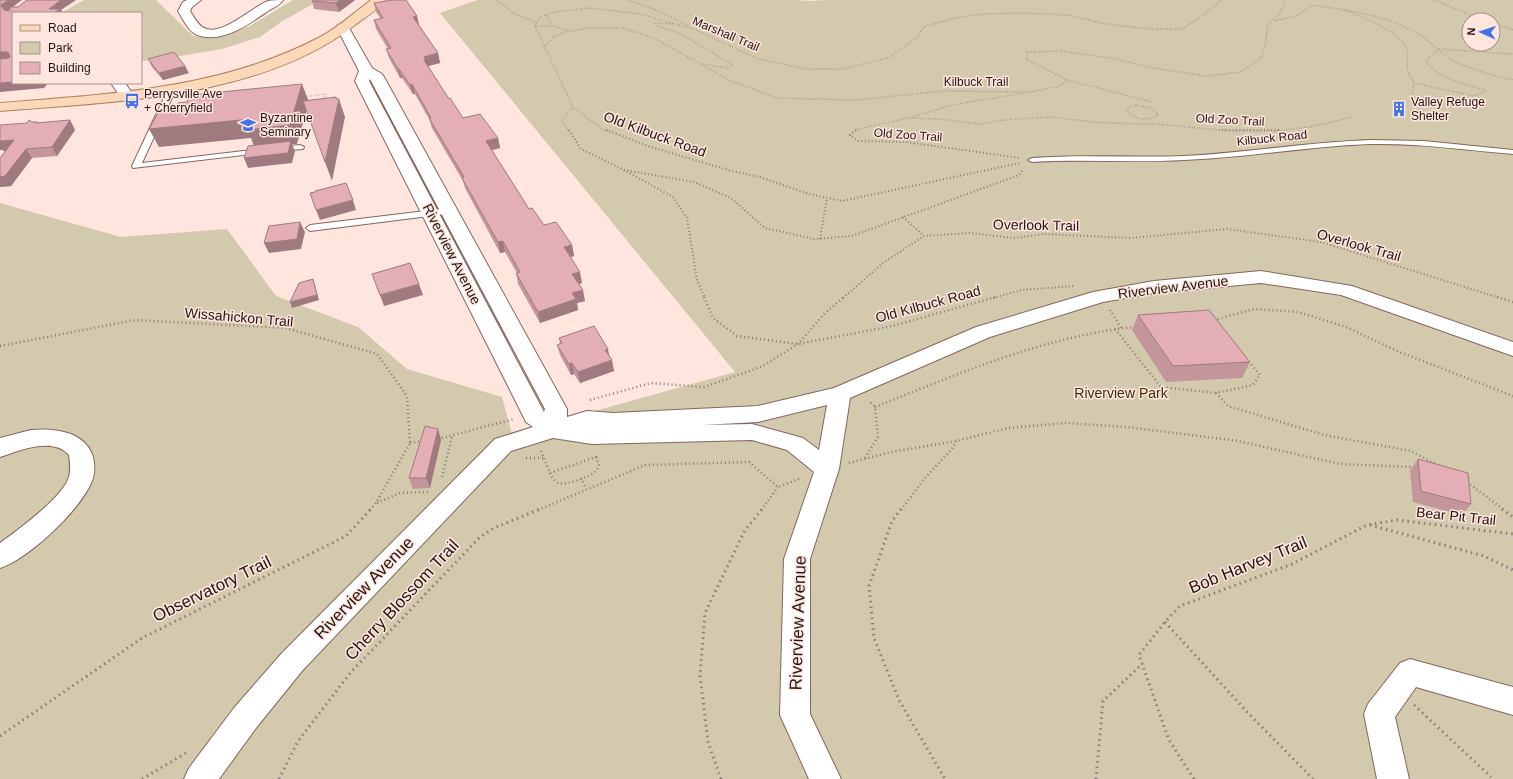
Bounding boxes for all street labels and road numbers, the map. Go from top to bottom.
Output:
street label: Marshall Trail [690,14,762,54]
street label: Kilbuck Trail [944,75,1008,89]
street label: Old Kilbuck Road [601,108,709,160]
street label: Old Zoo Trail [1195,111,1265,129]
street label: Old Zoo Trail [873,126,943,144]
street label: Kilbuck Road [1236,127,1308,149]
street label: Riverview Avenue [420,201,484,307]
street label: Overlook Trail [993,216,1079,234]
street label: Overlook Trail [1315,225,1403,265]
street label: Riverview Avenue [1117,272,1229,302]
street label: Old Kilbuck Road [874,282,982,326]
street label: Wissahickon Trail [184,304,294,330]
street label: Bear Pit Trail [1415,504,1497,528]
street label: Riverview Avenue [310,533,418,643]
street label: Bob Harvey Trail [1186,533,1310,597]
street label: Cherry Blossom Trail [341,536,463,664]
street label: Observatory Trail [150,552,274,626]
street label: Riverview Avenue [786,555,810,691]

